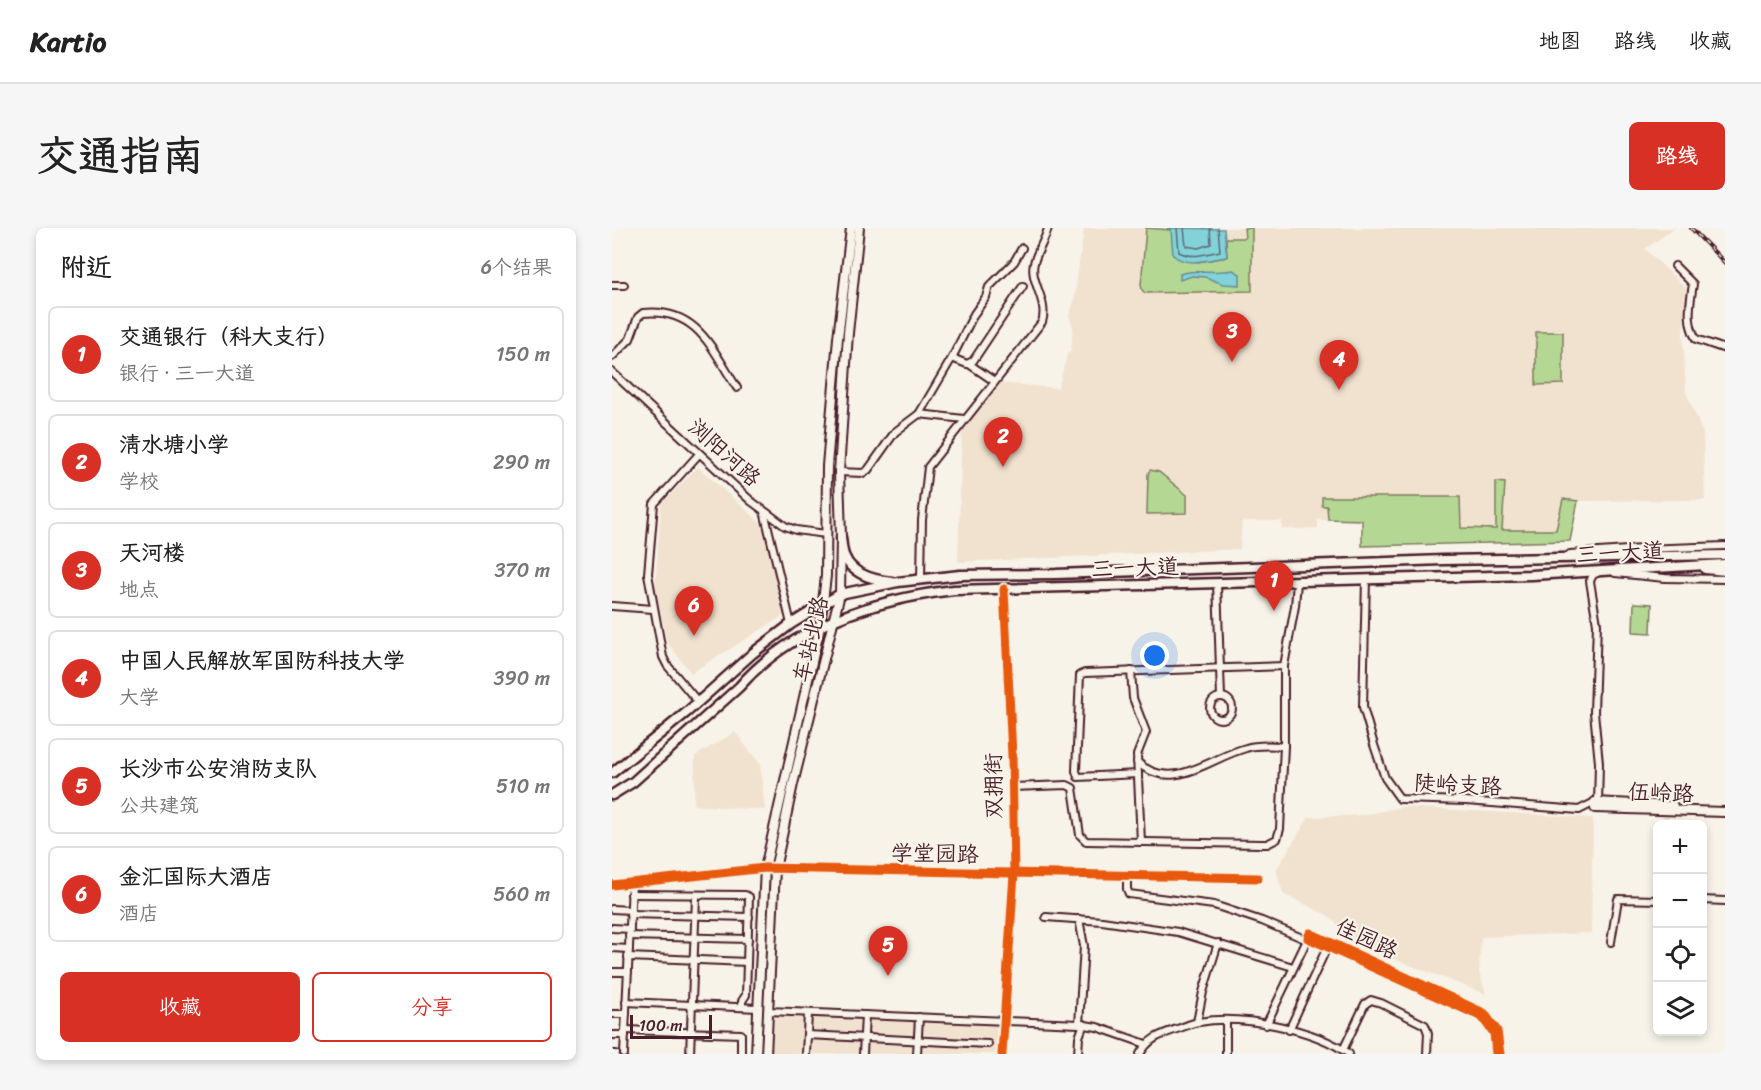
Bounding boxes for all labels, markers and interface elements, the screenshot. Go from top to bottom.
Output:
text: Kartio [30,17,106,66]
text: 地图 [1539,22,1581,60]
text: 路线 [1614,22,1656,60]
text: 收藏 [1689,22,1731,60]
text: 交通指南 [36,119,204,193]
button: 路线 [1629,122,1725,190]
text: 附近 [60,244,112,290]
text: 6个结果 [481,250,552,285]
pin: 3 [1212,312,1252,362]
text: 交通银行（科大支行） [119,317,339,356]
text: 1 [77,337,86,372]
text: 150 m [496,337,550,372]
pin: 4 [1320,340,1358,390]
text: 银行 · 三一大道 [119,356,255,391]
street label: 浏阳河路 [679,408,770,496]
pin: 2 [984,418,1022,467]
text: 清水塘小学 [119,425,229,464]
text: 2 [76,445,87,480]
text: 290 m [493,445,550,480]
text: 学校 [119,464,159,499]
street label: 三一大道 [1575,531,1665,574]
text: 天河楼 [119,533,185,572]
street label: 三一大道 [1090,546,1180,589]
text: 3 [76,553,87,588]
text: 370 m [494,553,550,588]
pin: 1 [1254,562,1294,611]
text: 地点 [119,572,159,607]
pin: 6 [674,586,713,636]
street label: 车站北路 [782,592,839,686]
text: 中国人民解放军国防科技大学 [119,641,405,680]
your location [1140,641,1169,670]
text: 4 [75,661,88,696]
text: 390 m [494,661,550,696]
text: 大学 [119,680,159,715]
text: 长沙市公安消防支队 [119,749,317,788]
street label: 双拥街 [973,753,1014,819]
street label: 陡岭支路 [1413,763,1503,806]
text: 5 [75,769,88,804]
text: 510 m [496,769,550,804]
street label: 伍岭路 [1627,772,1695,813]
text: 公共建筑 [119,788,199,823]
map controls [1653,820,1707,1036]
button: + [1653,820,1707,874]
street label: 学堂园路 [891,833,979,874]
text: 金汇国际大酒店 [119,857,273,896]
button: − [1653,874,1707,928]
text: 6 [76,877,87,912]
text: 560 m [493,877,550,912]
text: 酒店 [119,896,159,931]
street label: 佳园路 [1329,907,1405,970]
pin: 5 [868,926,908,976]
button: locate [1653,928,1707,982]
button: 收藏 [60,972,300,1042]
button: 分享 [312,972,552,1042]
button: layers [1653,982,1707,1036]
text: 100 m [639,1011,683,1040]
scale bar [630,1012,712,1040]

